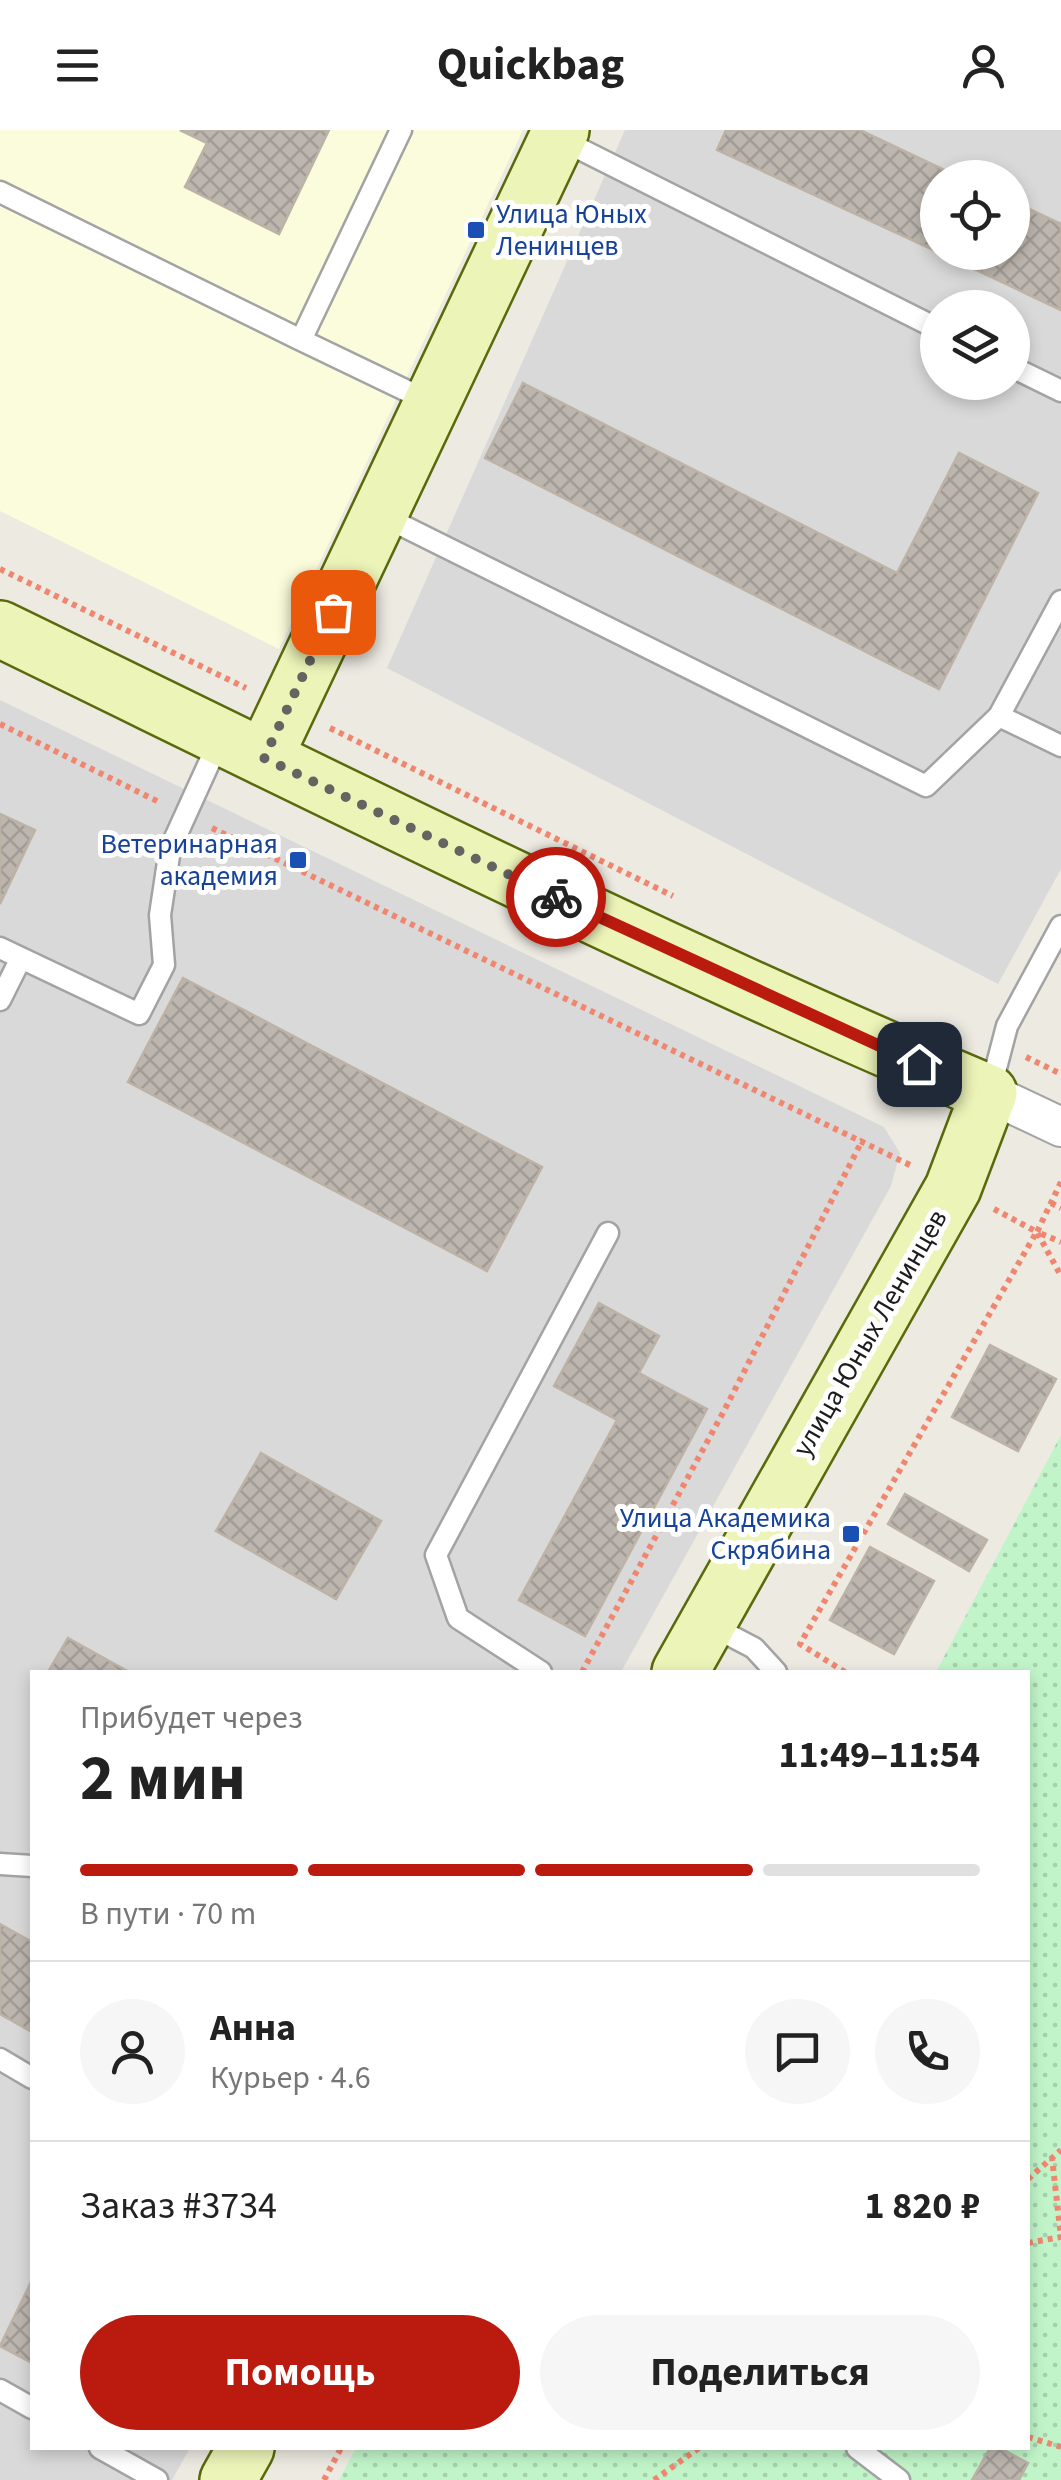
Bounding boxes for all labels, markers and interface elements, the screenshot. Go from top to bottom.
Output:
text: Quickbag [437,33,624,97]
icon: menu [50,38,105,93]
icon: person [956,38,1011,93]
map controls [920,160,1030,400]
button: locate [920,160,1030,270]
place label: Улица Юных Ленинцев [496,194,647,266]
marker: Улица Юных Ленинцев [465,219,487,241]
button: layers [920,290,1030,400]
pin [291,570,376,655]
icon: bag [306,585,361,640]
place label: Ветеринарная академия [101,824,278,896]
courier [506,847,606,947]
marker: Ветеринарная академия [287,849,309,871]
icon: bike [529,870,584,925]
pin [877,1022,962,1107]
icon: home [892,1037,947,1092]
street label: улица Юных Ленинцев [783,1202,957,1464]
place label: Улица Академика Скрябина [620,1498,831,1570]
marker: Улица Академика Скрябина [840,1523,862,1545]
text: Прибудет через [80,1695,303,1741]
text: 11:49–11:54 [778,1728,980,1782]
text: 2 мин [80,1732,246,1825]
text: В пути · 70 m [80,1891,256,1937]
button: person [80,1999,185,2104]
button: chat [745,1999,850,2104]
button: phone [875,1999,980,2104]
text: Анна [210,2001,296,2055]
text: Курьер · 4.6 [210,2055,371,2101]
text: Заказ #3734 [80,2179,277,2233]
text: 1 820 ₽ [864,2179,980,2233]
button: Помощь [80,2315,520,2430]
button: Поделиться [540,2315,980,2430]

